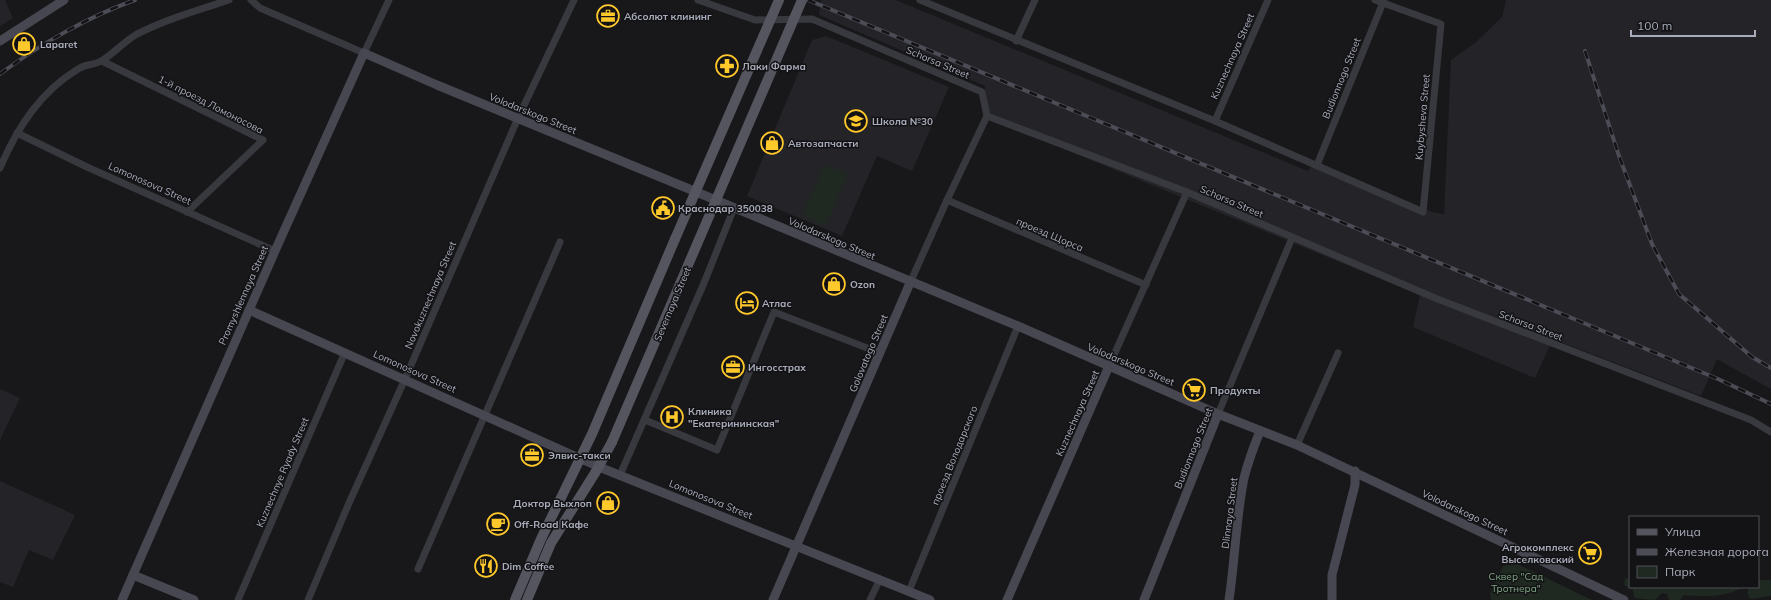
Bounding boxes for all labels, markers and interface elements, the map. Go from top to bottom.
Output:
office icon: Абсолют клининг [595,3,621,29]
place label: Абсолют клининг [624,10,712,23]
street label: Kuznechnaya Street [1208,11,1257,101]
scale bar [1631,12,1755,38]
text: 100 m [1637,18,1672,33]
shop icon: Laparet [11,31,37,57]
street label: Budionnogo Street [1319,35,1364,121]
place label: Laparet [40,38,78,51]
street label: Schorsa Street [904,43,972,82]
pharmacy icon: Лаки Фарма [714,53,740,79]
place label: Лаки Фарма [742,60,806,73]
street label: 1-й проезд Ломоносова [156,72,266,137]
street label: Kuybysheva Street [1412,73,1433,161]
street label: Volodarskogo Street [487,90,579,137]
school or university icon: Школа №30 [843,108,869,134]
place label: Школа №30 [872,115,933,128]
shop icon: Автозапчасти [759,130,785,156]
place label: Автозапчасти [788,137,858,150]
street label: Lomonosova Street [106,159,194,208]
street label: Schorsa Street [1198,182,1266,221]
public building icon: Краснодар 350038 [650,195,676,221]
place label: Краснодар 350038 [678,202,773,215]
street label: Volodarskogo Street [786,214,878,263]
street label: проезд Щорса [1014,215,1085,254]
street label: Novokuznechnaya Street [402,239,459,351]
street label: Promyshlennaya Street [216,243,271,347]
street label: Severnaya Street [651,265,694,343]
shop icon: Ozon [821,271,847,297]
place label: Ozon [850,278,875,291]
hotel icon: Атлас [734,290,760,316]
place label: Атлас [762,297,792,310]
street label: Schorsa Street [1497,307,1565,344]
street label: Golovatogo Street [846,312,891,394]
street label: Volodarskogo Street [1085,340,1177,389]
street label: Lomonosova Street [371,347,459,396]
office icon: Ингосстрах [720,354,746,380]
place label: Ингосстрах [748,361,806,374]
street label: Kuznechnaya Street [1053,368,1102,458]
supermarket icon: Продукты [1181,377,1207,403]
place label: Продукты [1210,384,1261,397]
street label: проезд Володарского [929,403,980,507]
hospital icon: Клиника "Екатерининская" [659,404,685,430]
place label: Клиника "Екатерининская" [688,405,779,430]
street label: Budionnogo Street [1171,405,1216,491]
street label: Kuznechnye Ryady Street [253,415,312,529]
office icon: Элвис-такси [519,442,545,468]
place label: Элвис-такси [548,449,611,462]
street label: Dlinnaya Street [1219,476,1240,549]
street label: Lomonosova Street [667,477,755,522]
street label: Volodarskogo Street [1420,487,1510,538]
shop icon: Доктор Выхлоп [595,490,621,516]
place label: Доктор Выхлоп [513,497,592,510]
cafe icon: Off-Road Кафе [485,511,511,537]
legend [1629,516,1759,588]
place label: Off-Road Кафе [514,518,589,531]
text: Улица [1664,524,1701,539]
supermarket icon: Агрокомплекс Выселковский [1577,540,1603,566]
place label: Агрокомплекс Выселковский [1502,541,1574,566]
text: Железная дорога [1665,544,1769,559]
restaurant icon: Dim Coffee [473,553,499,579]
place label: Dim Coffee [502,560,555,573]
text: Парк [1665,564,1696,579]
park label: Сквер "Сад Тротнера" [1489,570,1543,595]

